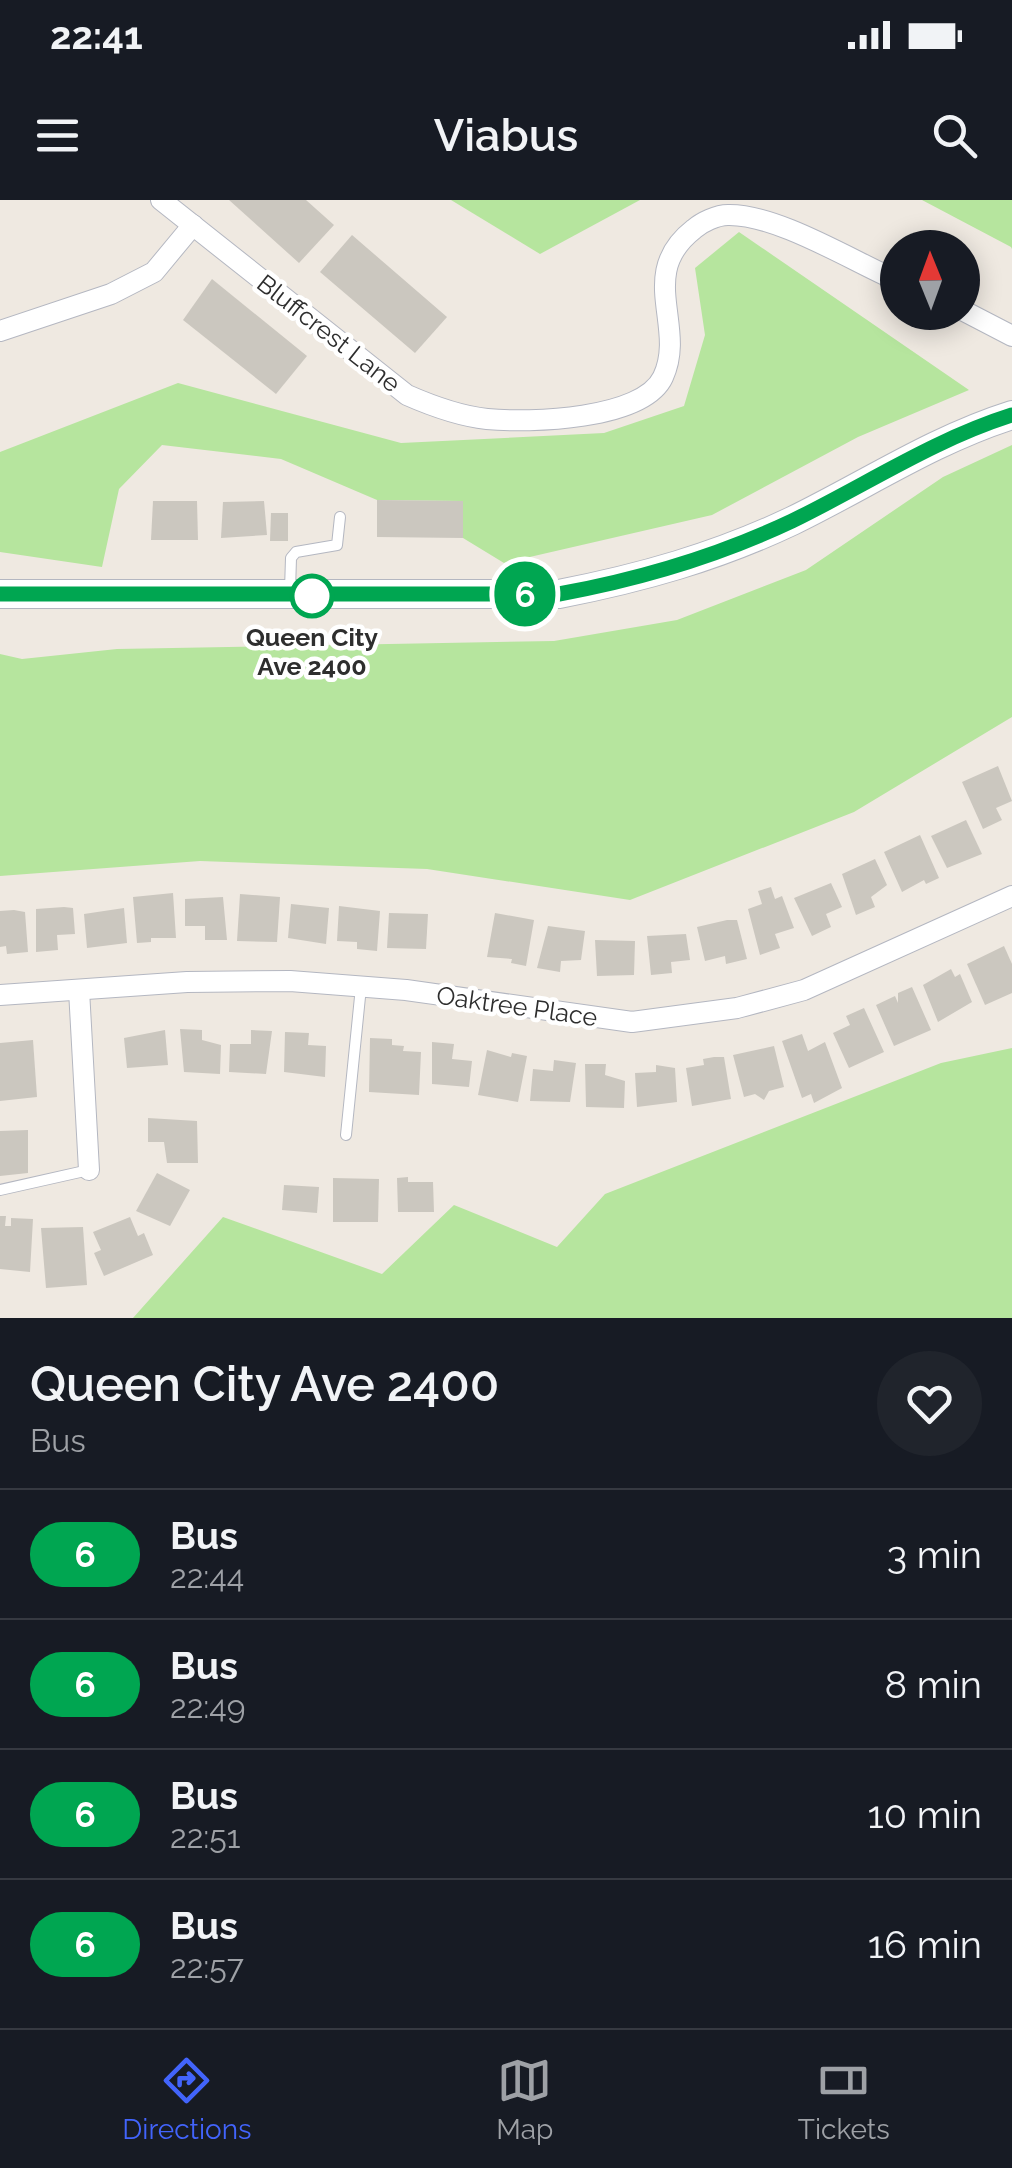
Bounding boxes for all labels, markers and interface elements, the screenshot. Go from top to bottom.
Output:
text: 22:41 [50,13,143,58]
icon: menu [30,108,85,163]
icon: search [927,108,982,163]
text: Viabus [434,109,578,162]
north arrow [880,230,980,330]
map controls [880,230,980,330]
street label: Bluffcrest Lane [251,268,407,398]
line badge: 6 [492,562,558,626]
text: 6 [514,574,536,615]
marker: Queen City Ave 2400 [291,575,333,617]
place label: Queen City Ave 2400 [246,622,378,681]
street label: Oaktree Place [435,980,599,1032]
button: heart [877,1351,982,1456]
text: Queen City Ave 2400 [30,1356,499,1412]
text: Bus [30,1422,86,1459]
text: Bus [170,1513,238,1558]
text: 3 min [887,1532,982,1577]
text: 6 [74,1534,96,1575]
text: 22:44 [170,1558,244,1595]
text: Bus [170,1643,238,1688]
text: 8 min [884,1662,982,1707]
text: 6 [74,1664,96,1705]
text: 22:49 [170,1688,246,1725]
text: Bus [170,1773,238,1818]
text: 10 min [867,1792,982,1837]
text: 6 [74,1794,96,1835]
text: 22:51 [170,1818,241,1855]
text: Bus [170,1903,238,1948]
text: 16 min [868,1922,982,1967]
text: 6 [74,1924,96,1965]
text: 22:57 [170,1948,244,1985]
tab: Directions [122,2053,252,2146]
tab: Map [496,2053,553,2146]
tab: Tickets [798,2053,890,2146]

